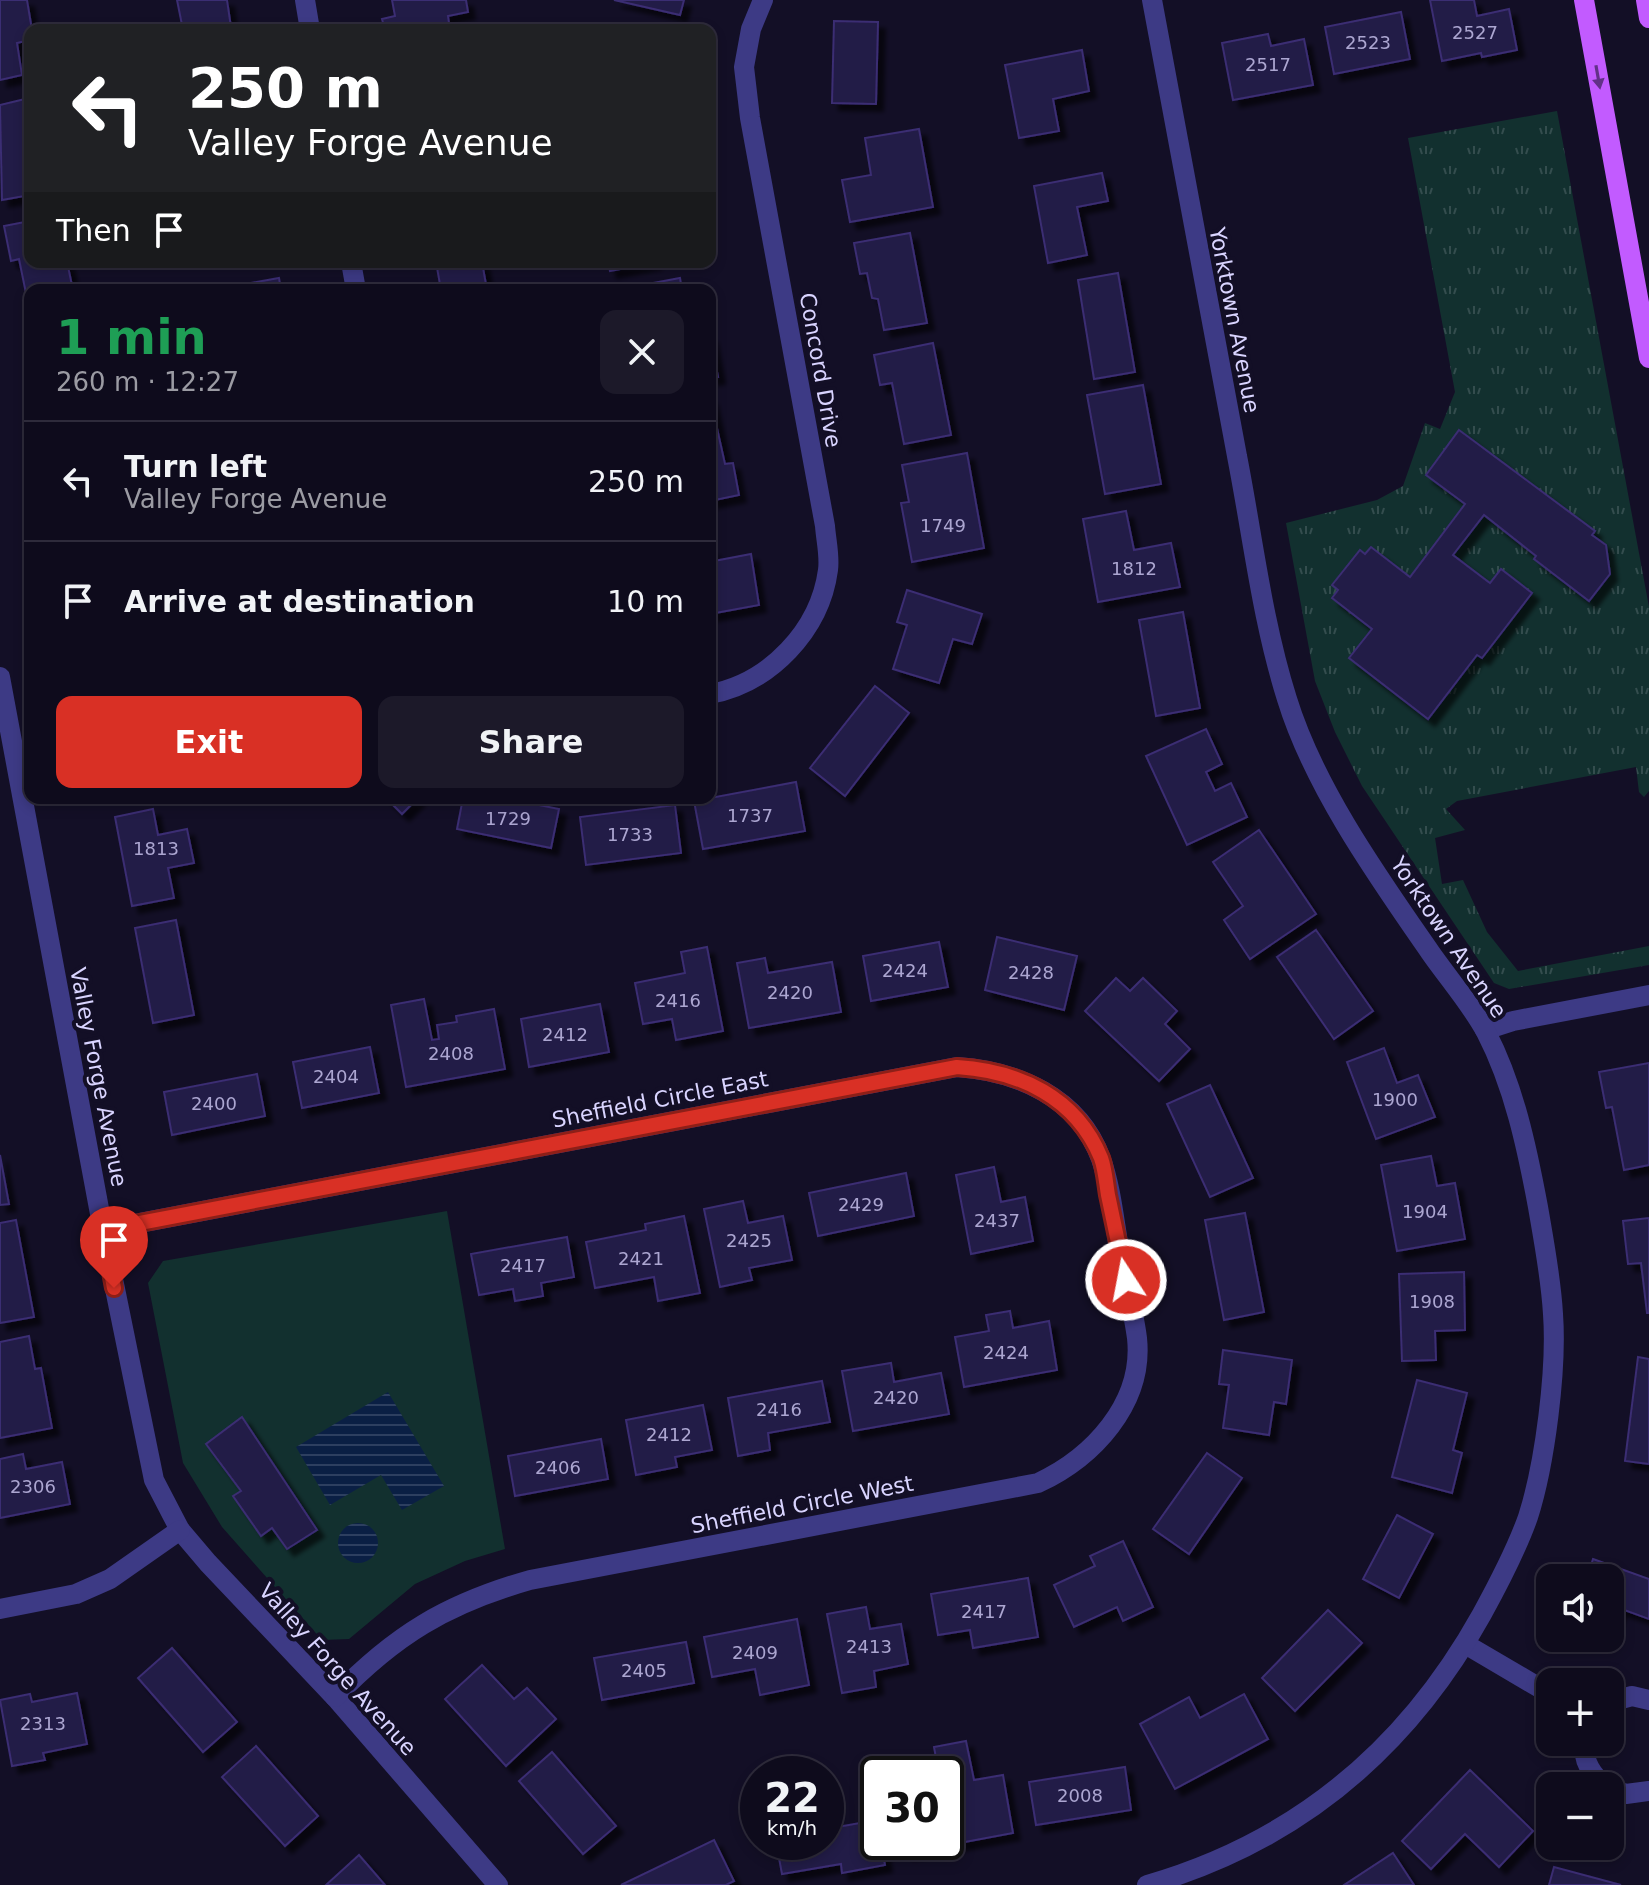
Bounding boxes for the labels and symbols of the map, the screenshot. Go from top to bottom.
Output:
house number: 2527 [1452,22,1498,43]
house number: 2523 [1345,32,1391,53]
house number: 2517 [1245,54,1291,75]
one-way arrow [1593,65,1605,90]
street label: Yorktown Avenue [1204,224,1265,415]
street label: Concord Drive [795,291,846,449]
house number: 1749 [920,515,966,536]
house number: 1812 [1111,558,1157,579]
house number: 1737 [727,805,773,826]
house number: 1729 [485,808,531,829]
house number: 1733 [607,824,653,845]
house number: 1813 [133,838,179,859]
street label: Yorktown Avenue [1385,851,1512,1022]
house number: 2424 [882,960,928,981]
house number: 2428 [1008,962,1054,983]
street label: Valley Forge Avenue [65,965,132,1189]
house number: 2420 [767,982,813,1003]
house number: 2416 [655,990,701,1011]
house number: 2412 [542,1024,588,1045]
house number: 2408 [428,1043,474,1064]
house number: 2404 [313,1066,359,1087]
street label: Sheffield Circle East [550,1066,771,1133]
house number: 1900 [1372,1089,1418,1110]
house number: 2400 [191,1093,237,1114]
house number: 2429 [838,1194,884,1215]
house number: 1904 [1402,1201,1448,1222]
pin [80,1206,148,1288]
house number: 2437 [974,1210,1020,1231]
house number: 2425 [726,1230,772,1251]
position arrow [1084,1238,1168,1322]
house number: 2421 [618,1248,664,1269]
house number: 2417 [500,1255,546,1276]
house number: 1908 [1409,1291,1455,1312]
house number: 2424 [983,1342,1029,1363]
house number: 2420 [873,1387,919,1408]
house number: 2416 [756,1399,802,1420]
house number: 2412 [646,1424,692,1445]
house number: 2406 [535,1457,581,1478]
street label: Sheffield Circle West [689,1471,916,1538]
house number: 2306 [10,1476,56,1497]
street label: Valley Forge Avenue [254,1578,421,1760]
house number: 2417 [961,1601,1007,1622]
house number: 2413 [846,1636,892,1657]
house number: 2409 [732,1642,778,1663]
house number: 2405 [621,1660,667,1681]
house number: 2313 [20,1713,66,1734]
speed limit sign: 30 [860,1756,964,1860]
house number: 2008 [1057,1785,1103,1806]

